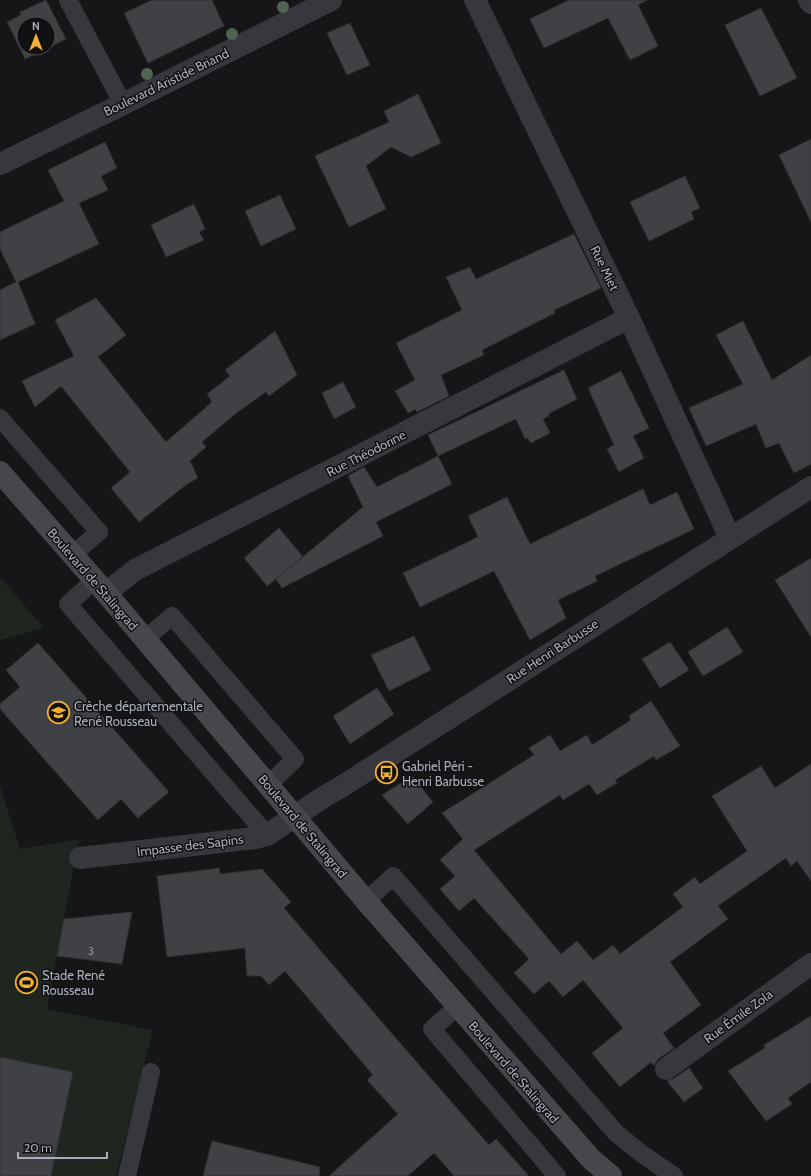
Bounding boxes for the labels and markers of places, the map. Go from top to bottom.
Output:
place label: Crèche départementale René Rousseau [74,698,203,729]
school or university icon: Crèche départementale René Rousseau [46,700,72,726]
place label: Gabriel Péri - Henri Barbusse [402,758,485,789]
bus stop icon: Gabriel Péri - Henri Barbusse [374,760,400,786]
place label: Stade René Rousseau [42,967,105,998]
sports icon: Stade René Rousseau [13,969,39,995]

